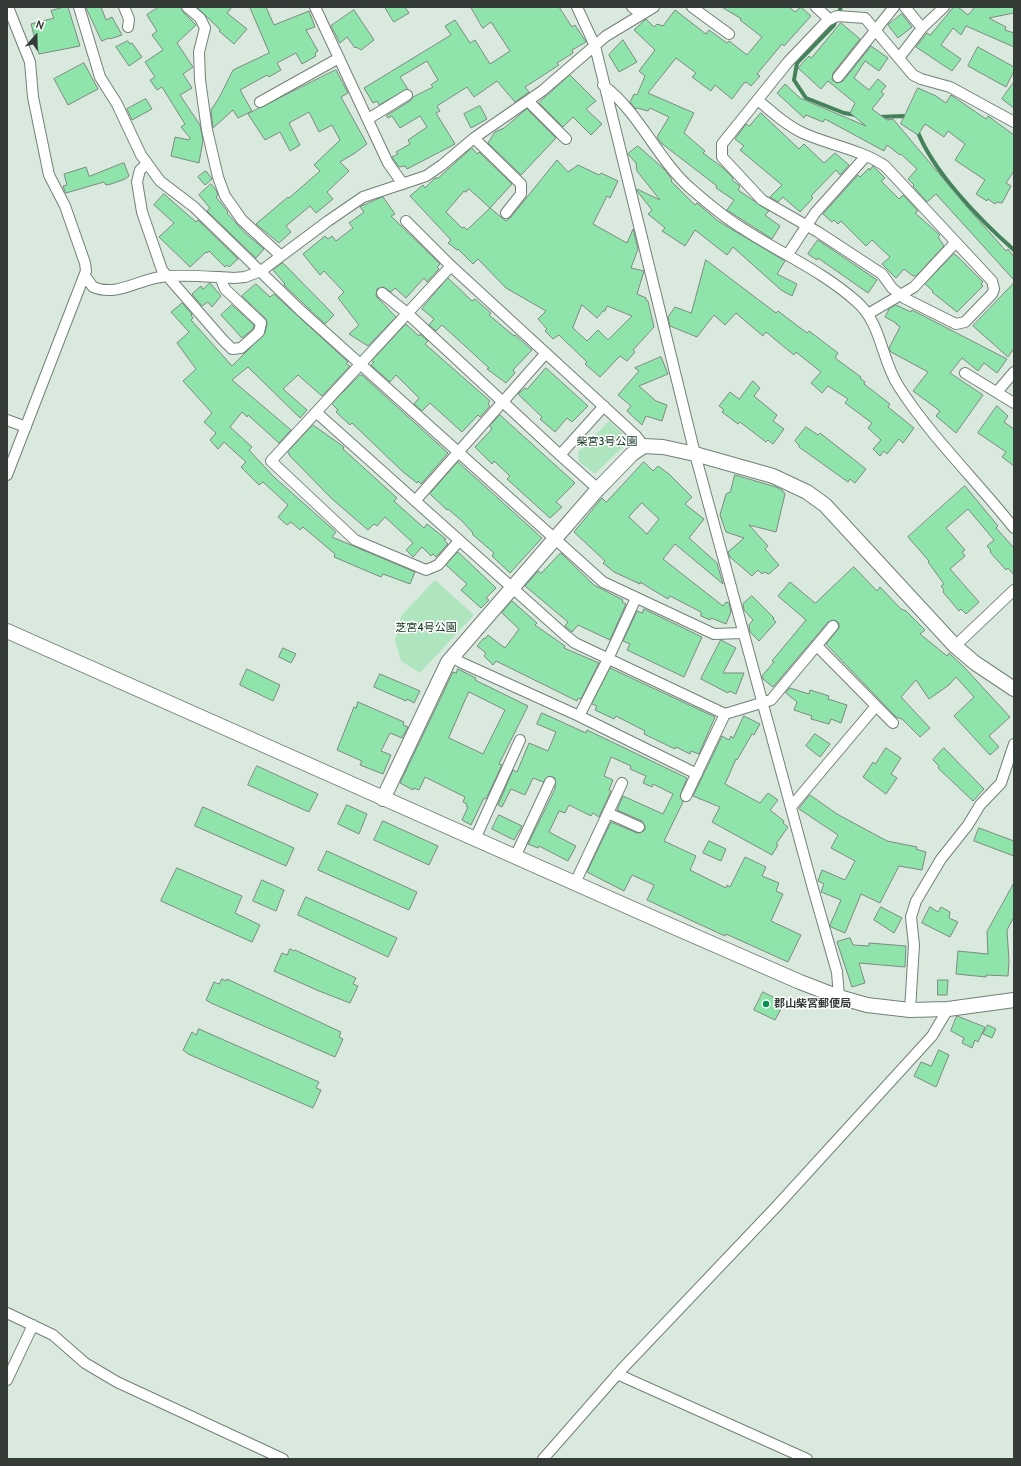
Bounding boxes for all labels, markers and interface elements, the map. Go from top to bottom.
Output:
north arrow [16,16,56,56]
text: N [34,17,46,33]
park label: 柴宮3号公園 [577,435,637,449]
park label: 芝宮4号公園 [395,621,457,635]
place label: 郡山柴宮郵便局 [774,997,851,1011]
marker: 郡山柴宮郵便局 [761,999,771,1009]

